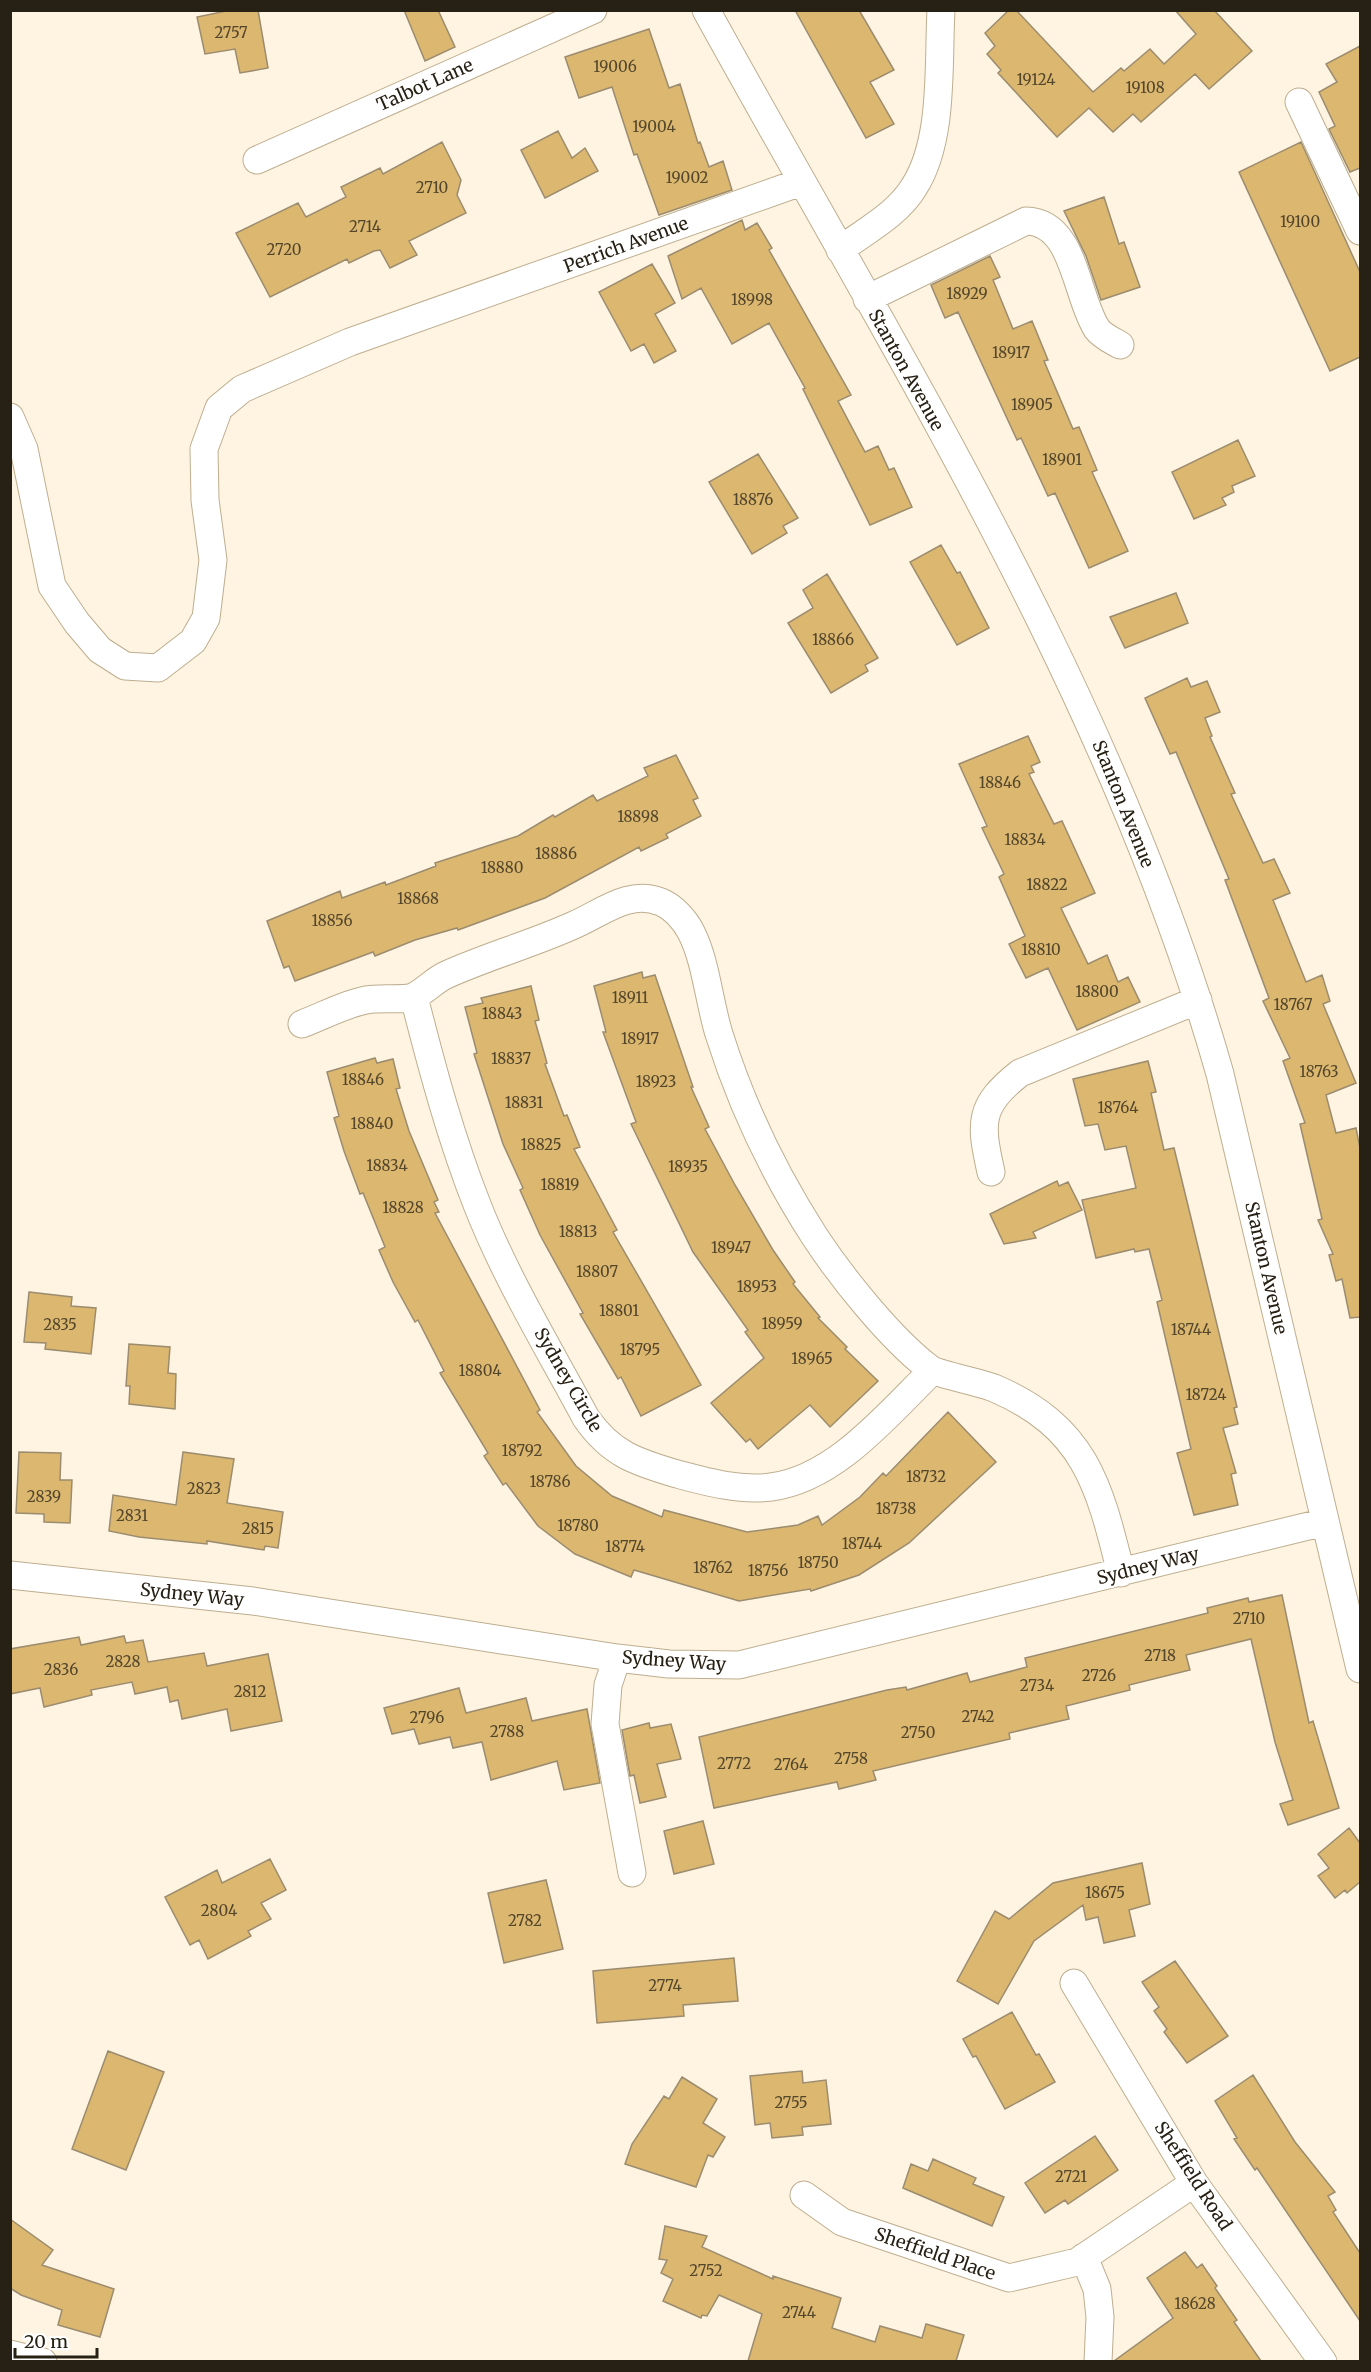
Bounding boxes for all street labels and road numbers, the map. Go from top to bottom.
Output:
street label: Talbot Lane [373,53,477,116]
street label: Perrich Avenue [560,211,691,278]
street label: Stanton Avenue [864,305,949,435]
street label: Stanton Avenue [1087,737,1160,871]
street label: Stanton Avenue [1240,1199,1293,1336]
street label: Sydney Circle [529,1324,608,1436]
street label: Sydney Way [1094,1542,1202,1589]
street label: Sydney Way [139,1578,246,1611]
street label: Sydney Way [621,1645,728,1676]
street label: Sheffield Road [1150,2117,1237,2235]
street label: Sheffield Place [872,2222,999,2285]

